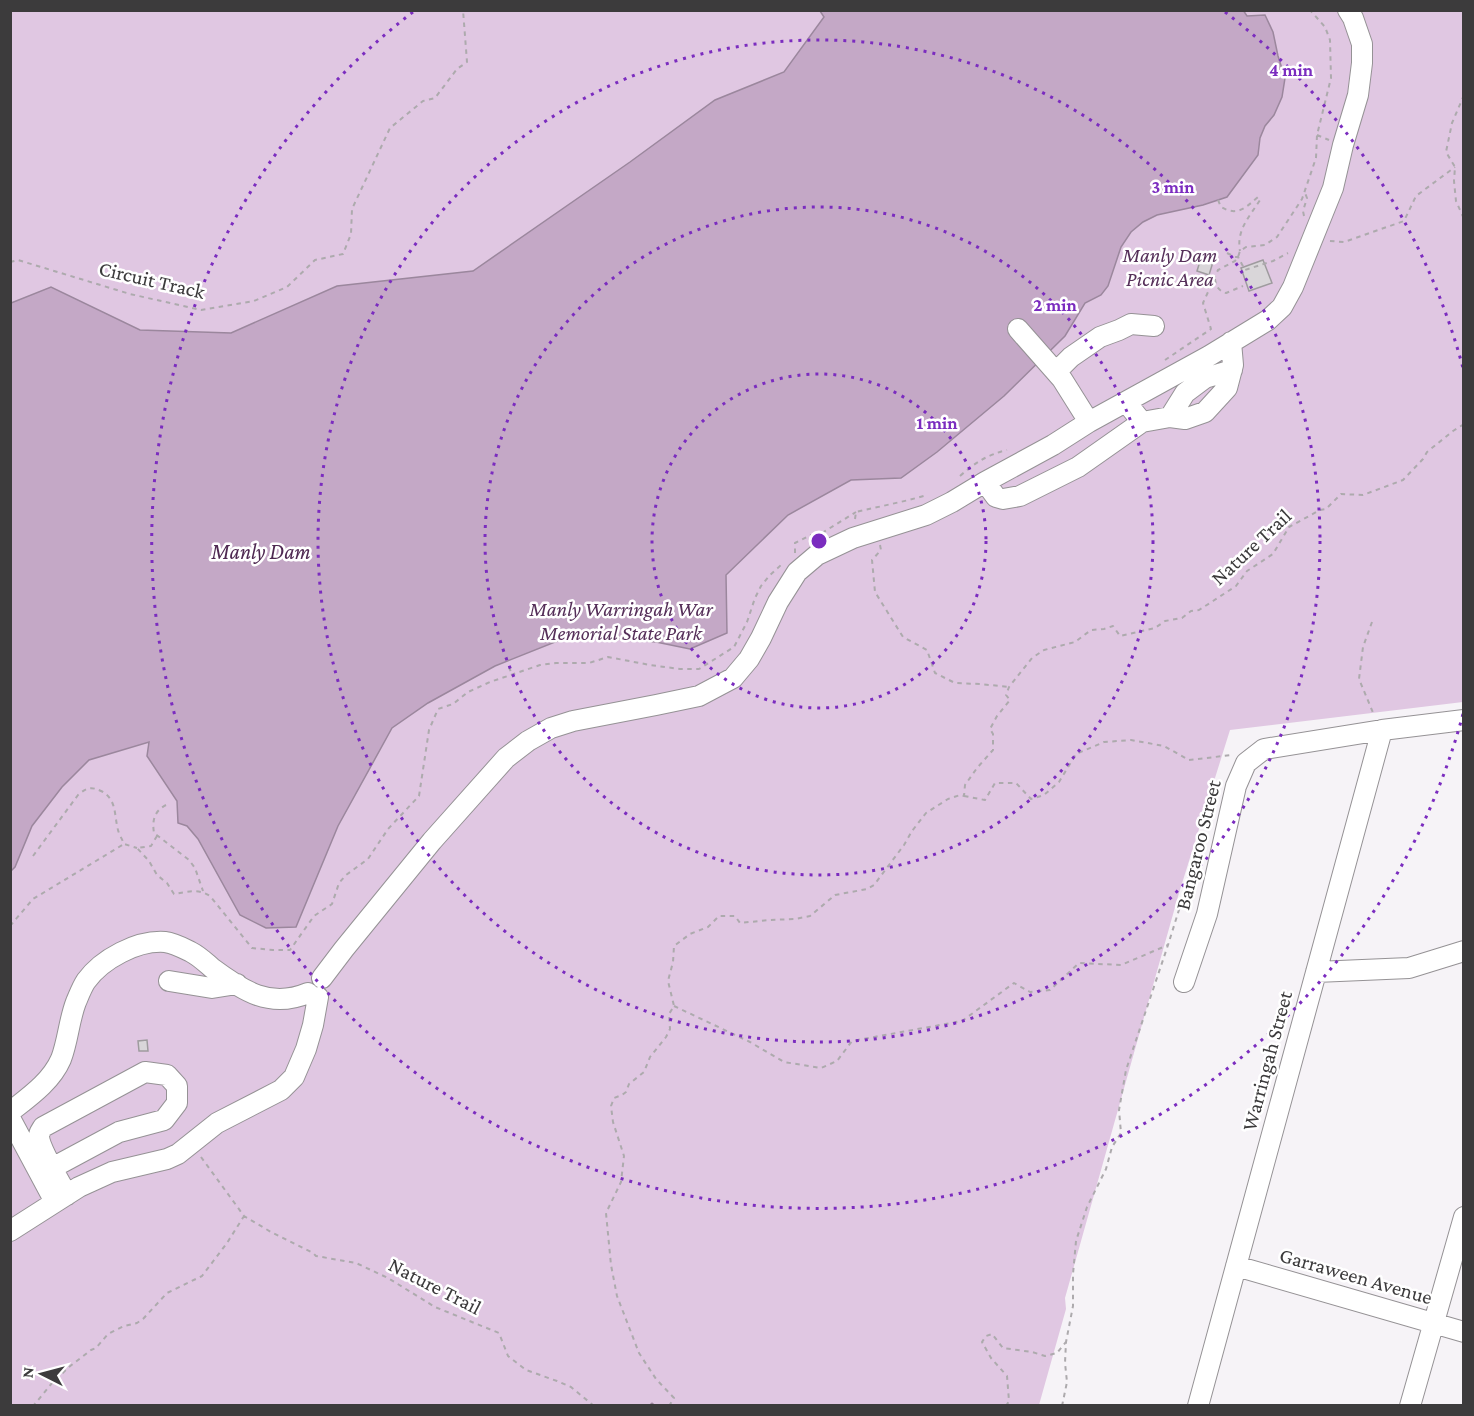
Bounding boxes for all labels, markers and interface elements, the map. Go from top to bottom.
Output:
text: 4 min [1269,60,1314,80]
text: 3 min [1151,177,1195,197]
park label: Manly Dam Picnic Area [1122,243,1217,291]
street label: Circuit Track [97,256,207,304]
text: 2 min [1033,295,1077,315]
text: 1 min [917,413,958,433]
street label: Nature Trail [1206,504,1296,590]
centre of rings [809,531,829,551]
water label: Manly Dam [210,539,311,564]
park label: Manly Warringah War Memorial State Park [528,597,713,645]
street label: Bangaroo Street [1170,776,1226,913]
street label: Warringah Street [1237,987,1297,1134]
street label: Garraween Avenue [1277,1243,1435,1309]
street label: Nature Trail [385,1252,485,1320]
north arrow [12,1344,72,1404]
text: N [19,1366,37,1379]

